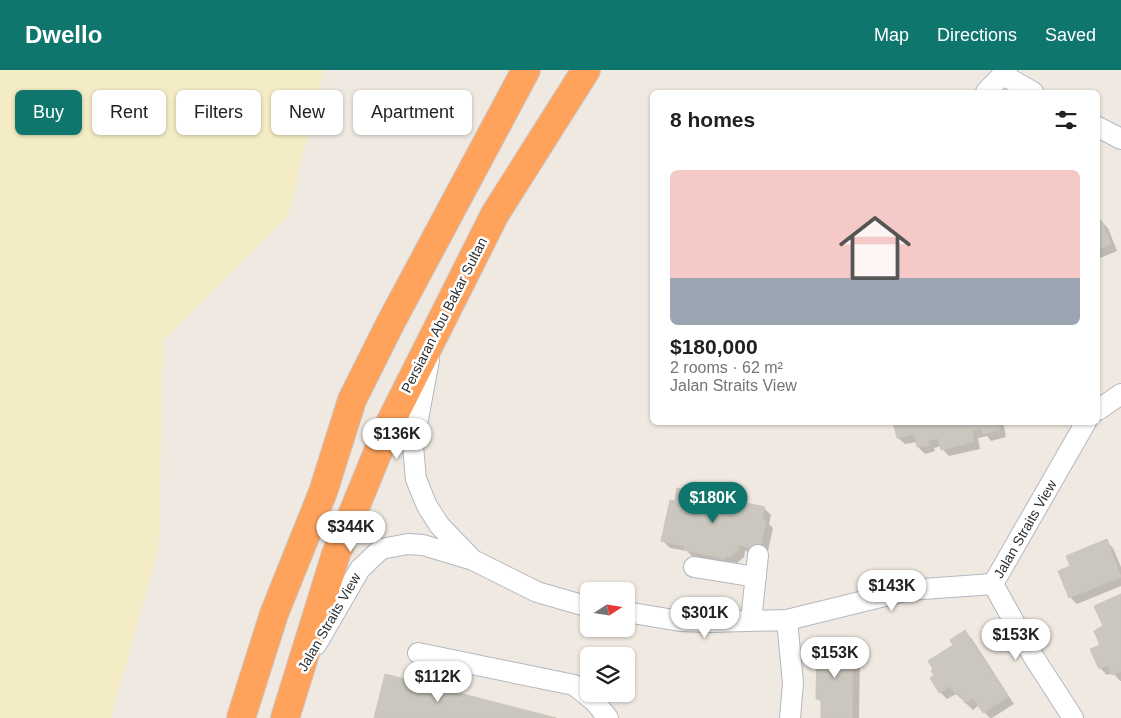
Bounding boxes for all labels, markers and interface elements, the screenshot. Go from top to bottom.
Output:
text: Dwello [25,21,102,48]
text: Map [874,25,909,45]
text: Directions [937,25,1017,45]
text: Saved [1045,25,1096,45]
chip: Buy [15,90,82,135]
chip: Rent [92,90,166,135]
chip: Filters [176,90,261,135]
chip: New [271,90,343,135]
chip: Apartment [353,90,472,135]
icon: filters [1052,106,1080,134]
text: 8 homes [670,108,755,131]
icon: home [830,203,920,293]
street label: Persiaran Abu Bakar Sultan [398,235,490,395]
text: $180,000 [670,335,758,358]
text: 2 rooms · 62 m² [670,359,783,376]
text: Jalan Straits View [670,377,797,394]
pin: $136K [362,418,432,460]
text: $136K [373,425,421,442]
street label: Jalan Straits View [990,476,1060,581]
pin: $180K [678,482,748,524]
text: $180K [689,489,737,506]
pin: $344K [316,510,386,553]
text: $344K [327,518,375,535]
street label: Jalan Straits View [294,569,364,674]
pin: $143K [857,570,927,612]
text: $143K [868,577,916,594]
north arrow [580,582,635,638]
map controls [580,582,635,702]
pin: $301K [670,596,740,639]
text: $301K [681,604,729,621]
pin: $153K [981,618,1051,661]
text: $153K [992,626,1040,643]
pin: $153K [800,636,870,679]
text: $153K [811,644,859,661]
button: layers [580,647,635,702]
pin: $112K [403,660,473,703]
text: $112K [415,668,461,685]

